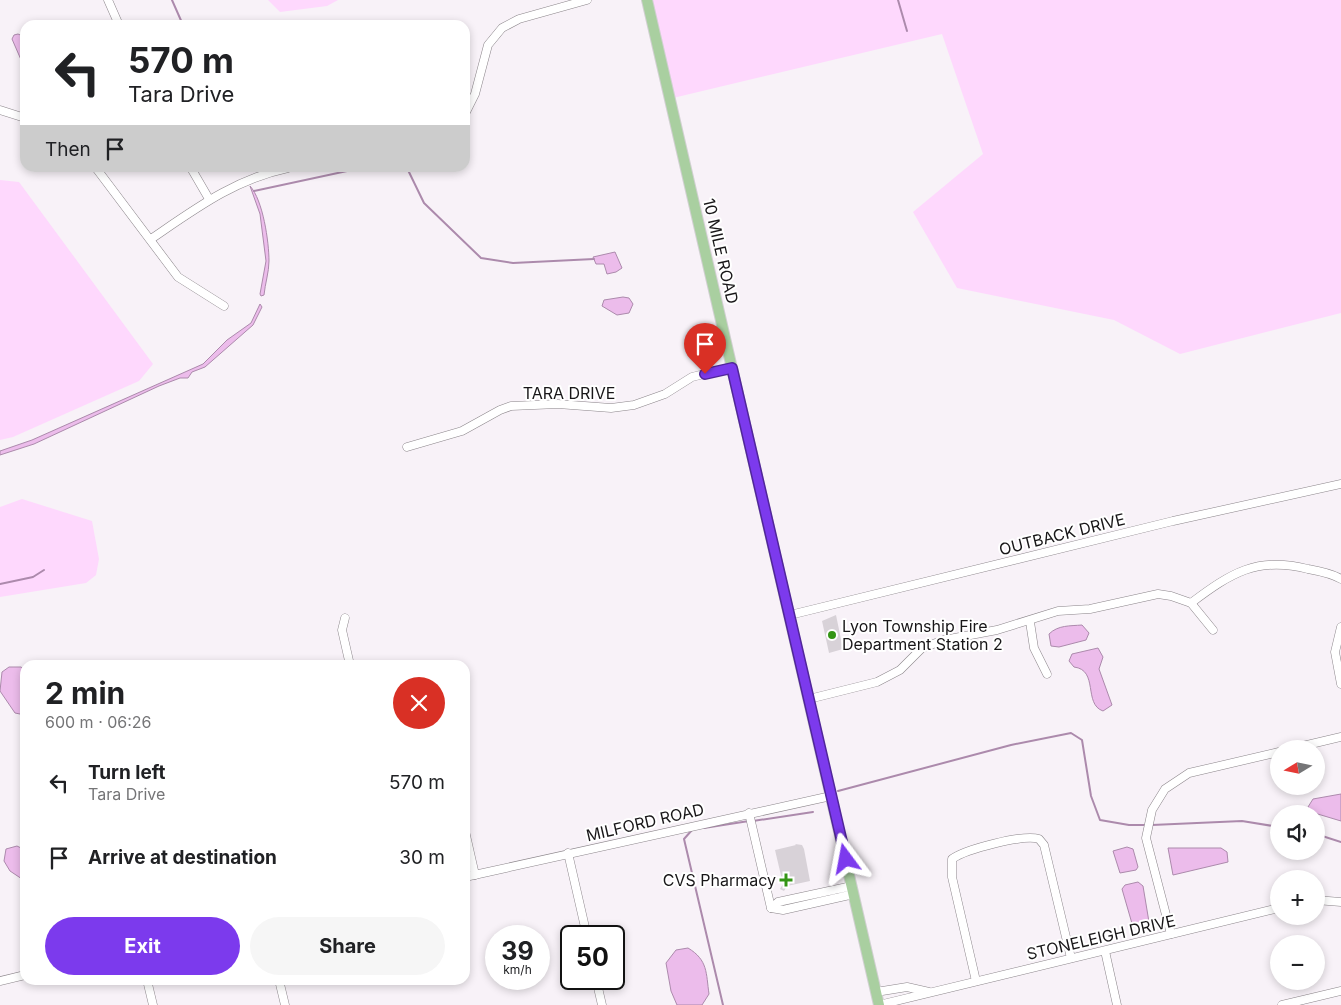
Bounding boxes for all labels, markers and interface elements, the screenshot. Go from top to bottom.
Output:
text: 570 m [128,39,234,81]
icon: left [45,40,110,105]
text: Tara Drive [128,81,234,107]
icon: arrive [101,135,129,163]
text: Then [45,138,91,161]
street label: 10 MILE ROAD [699,196,743,306]
pin [684,323,726,374]
icon: arrive [691,330,719,358]
street label: TARA DRIVE [523,383,615,403]
street label: OUTBACK DRIVE [997,509,1127,559]
place label: Lyon Township Fire Department Station 2 [842,616,1003,654]
marker: Lyon Township Fire Department Station 2 [826,629,838,641]
text: 2 min [45,675,125,711]
button: close [393,677,445,729]
text: 600 m · 06:26 [45,712,152,732]
north arrow [1270,740,1325,795]
map controls [1270,740,1325,990]
text: Turn left [88,761,166,784]
icon: left [45,769,73,797]
text: 570 m [389,771,445,794]
text: Tara Drive [88,784,165,804]
street label: MILFORD ROAD [584,799,706,845]
button: sound [1270,805,1325,860]
position arrow [819,832,871,884]
icon: arrive [45,844,73,872]
text: Arrive at destination [88,846,277,869]
text: 30 m [399,846,445,869]
place label: CVS Pharmacy [663,870,776,890]
button: + [1270,870,1325,925]
marker: CVS Pharmacy [780,874,792,886]
street label: STONELEIGH DRIVE [1025,910,1177,964]
button: Exit [45,917,240,975]
button: Share [250,917,445,975]
speed limit sign: 50 [560,925,625,990]
button: − [1270,935,1325,990]
text: 39 [501,936,534,966]
text: km/h [503,962,532,977]

